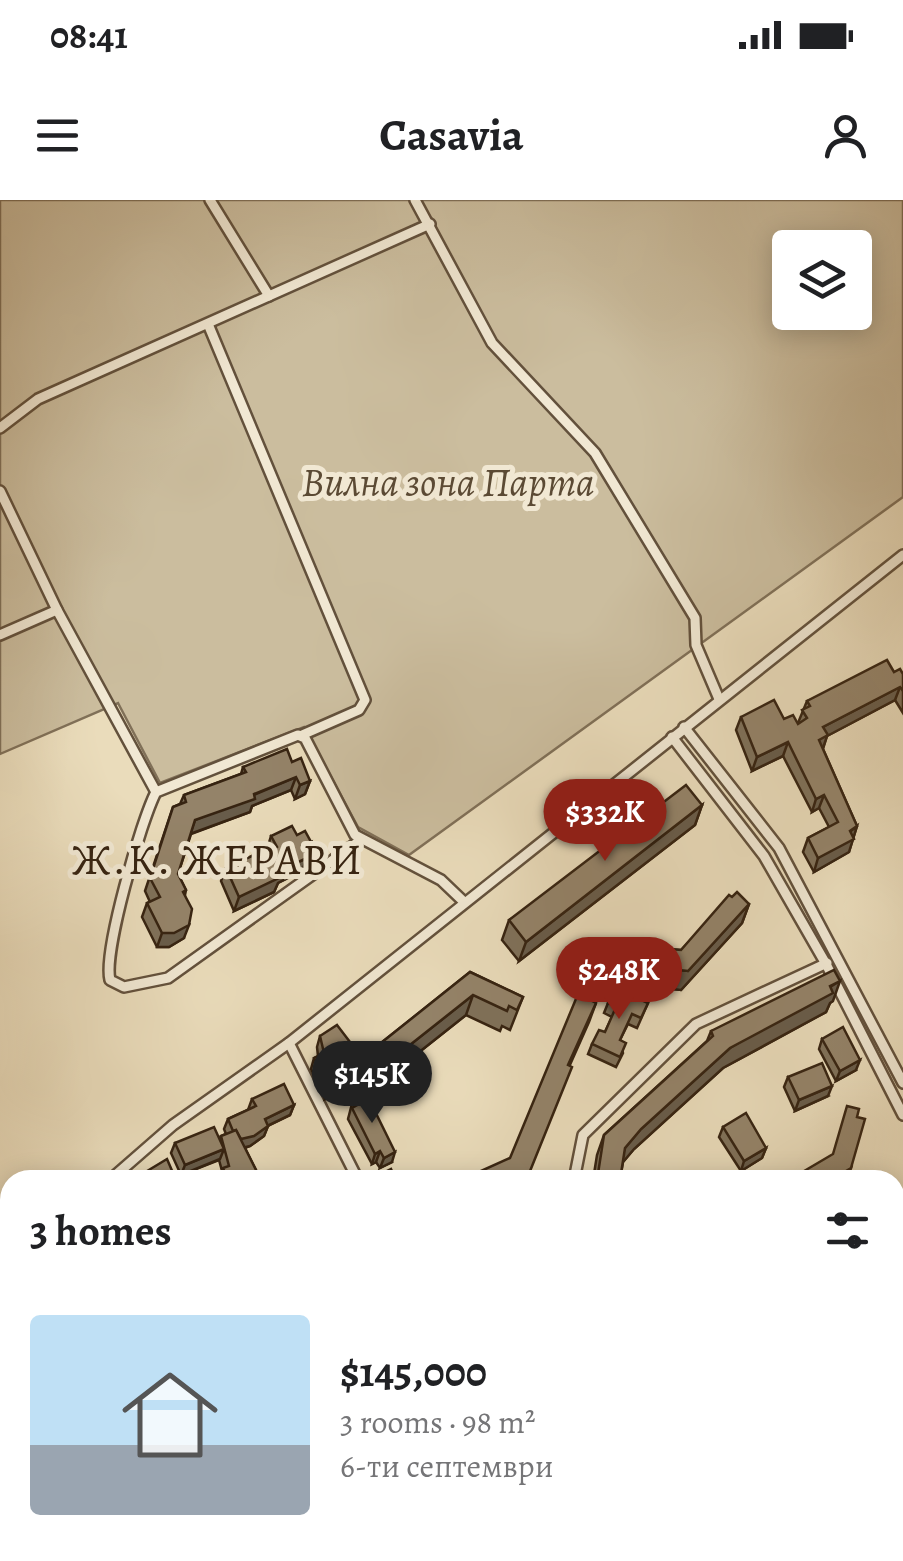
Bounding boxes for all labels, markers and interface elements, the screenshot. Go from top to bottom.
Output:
text: 08:41 [50,9,128,61]
text: Casavia [379,104,524,166]
icon: menu [30,108,85,163]
icon: person [818,108,873,163]
map controls [772,230,872,330]
button: layers [772,230,872,330]
park label: Вилна зона Парта [301,455,595,510]
pin: $332K [535,779,675,864]
text: $332K [566,789,644,833]
district label: Ж.К. ЖЕРАВИ [72,831,364,888]
pin: $248K [549,937,689,1022]
text: $248K [578,947,660,991]
pin: $145K [302,1041,442,1126]
text: $145K [334,1051,410,1095]
text: 3 homes [30,1202,172,1259]
icon: filters [820,1203,875,1258]
text: $145,000 [340,1343,487,1400]
icon: home [110,1355,230,1475]
text: 3 rooms · 98 m² [340,1400,536,1444]
text: 6-ти септември [340,1444,553,1488]

